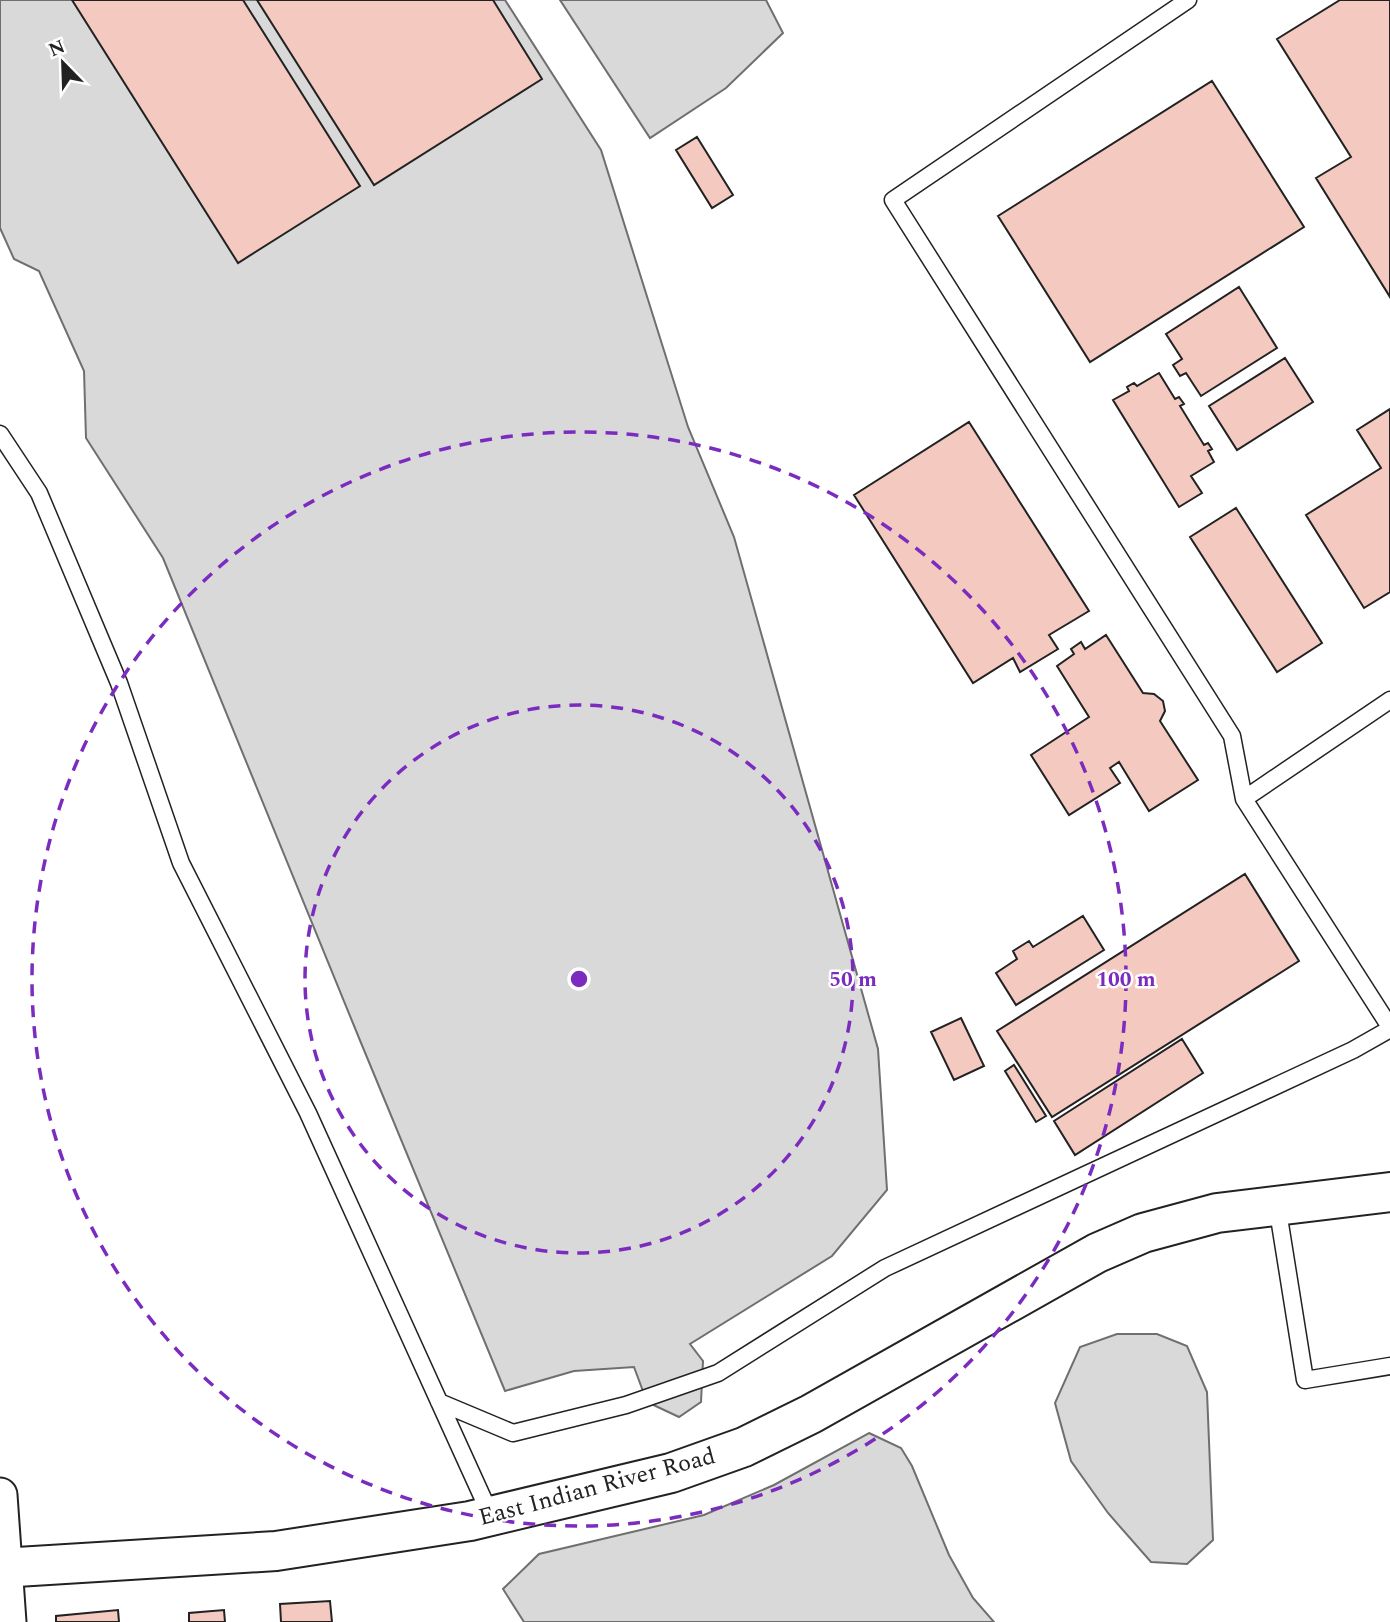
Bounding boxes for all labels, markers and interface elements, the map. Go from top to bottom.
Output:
north arrow [28,28,98,98]
text: N [44,32,70,65]
text: 50 m [829,964,877,996]
text: 100 m [1096,964,1156,996]
centre of rings [567,967,591,991]
street label: East Indian River Road [474,1438,720,1536]

